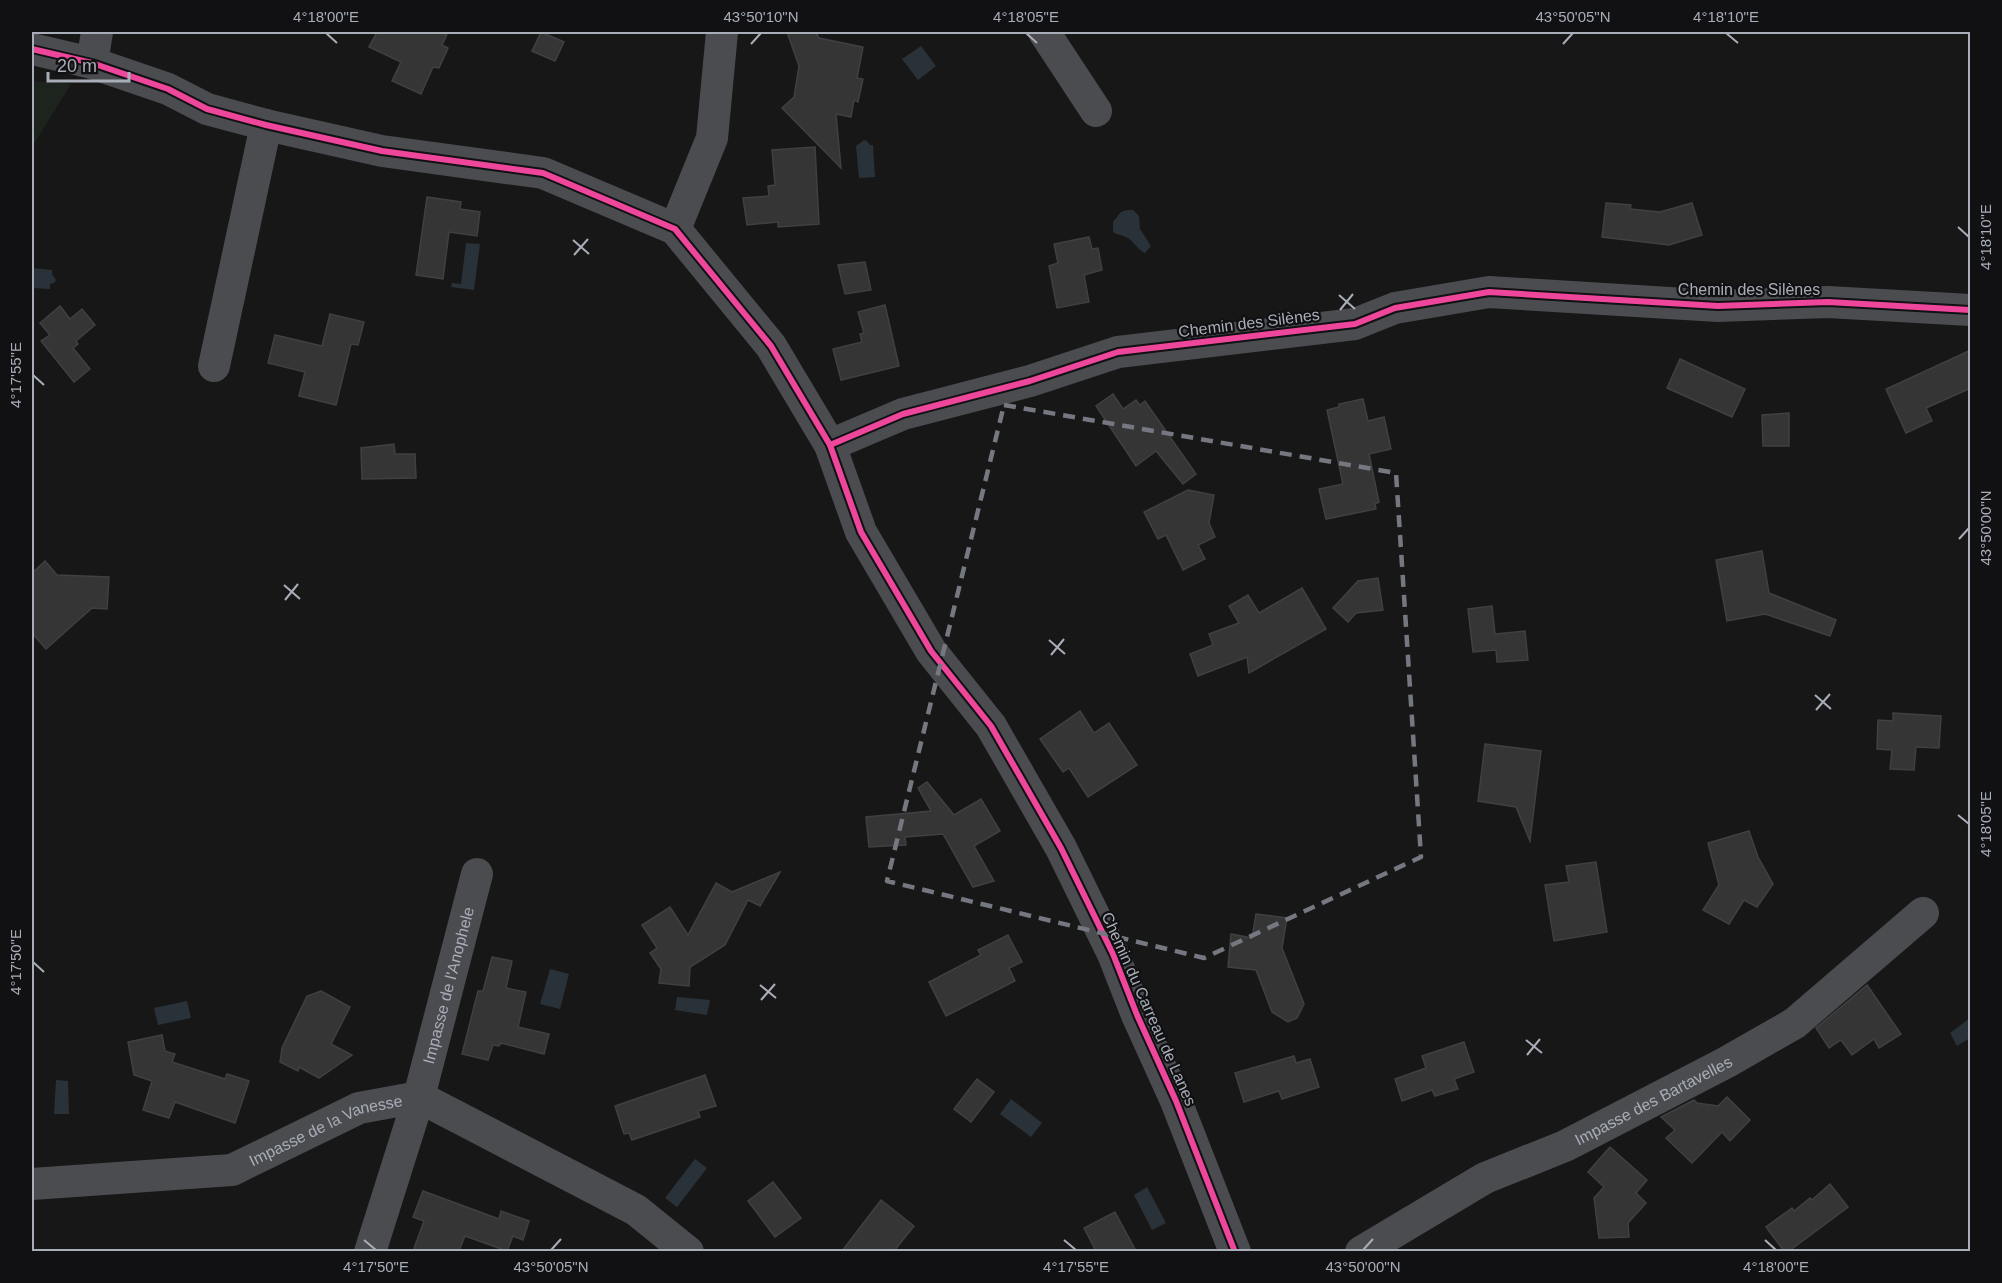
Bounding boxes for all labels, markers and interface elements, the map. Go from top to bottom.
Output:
text: 4°18'00"E [293,8,359,25]
text: 43°50'10"N [723,8,799,25]
text: 4°18'05"E [993,8,1059,25]
text: 43°50'05"N [1535,8,1611,25]
text: 4°18'10"E [1693,8,1759,25]
scale bar [48,45,129,83]
text: 20 m [57,56,97,76]
text: 4°18'10"E [1977,204,1994,270]
street label: Chemin des Silènes [1678,281,1820,298]
street label: Chemin des Silènes [1177,306,1321,340]
text: 4°17'55"E [7,342,24,408]
text: 43°50'00"N [1977,490,1994,566]
text: 4°18'05"E [1977,791,1994,857]
street label: Impasse de l'Anophele [420,905,477,1066]
street label: Chemin du Carreau de Lanes [1099,910,1199,1108]
text: 4°17'50"E [7,929,24,995]
street label: Impasse des Bartavelles [1572,1053,1735,1148]
street label: Impasse de la Vanesse [246,1092,404,1169]
text: 4°17'50"E [343,1258,409,1275]
text: 43°50'05"N [513,1258,589,1275]
text: 4°17'55"E [1043,1258,1109,1275]
text: 43°50'00"N [1325,1258,1401,1275]
text: 4°18'00"E [1743,1258,1809,1275]

